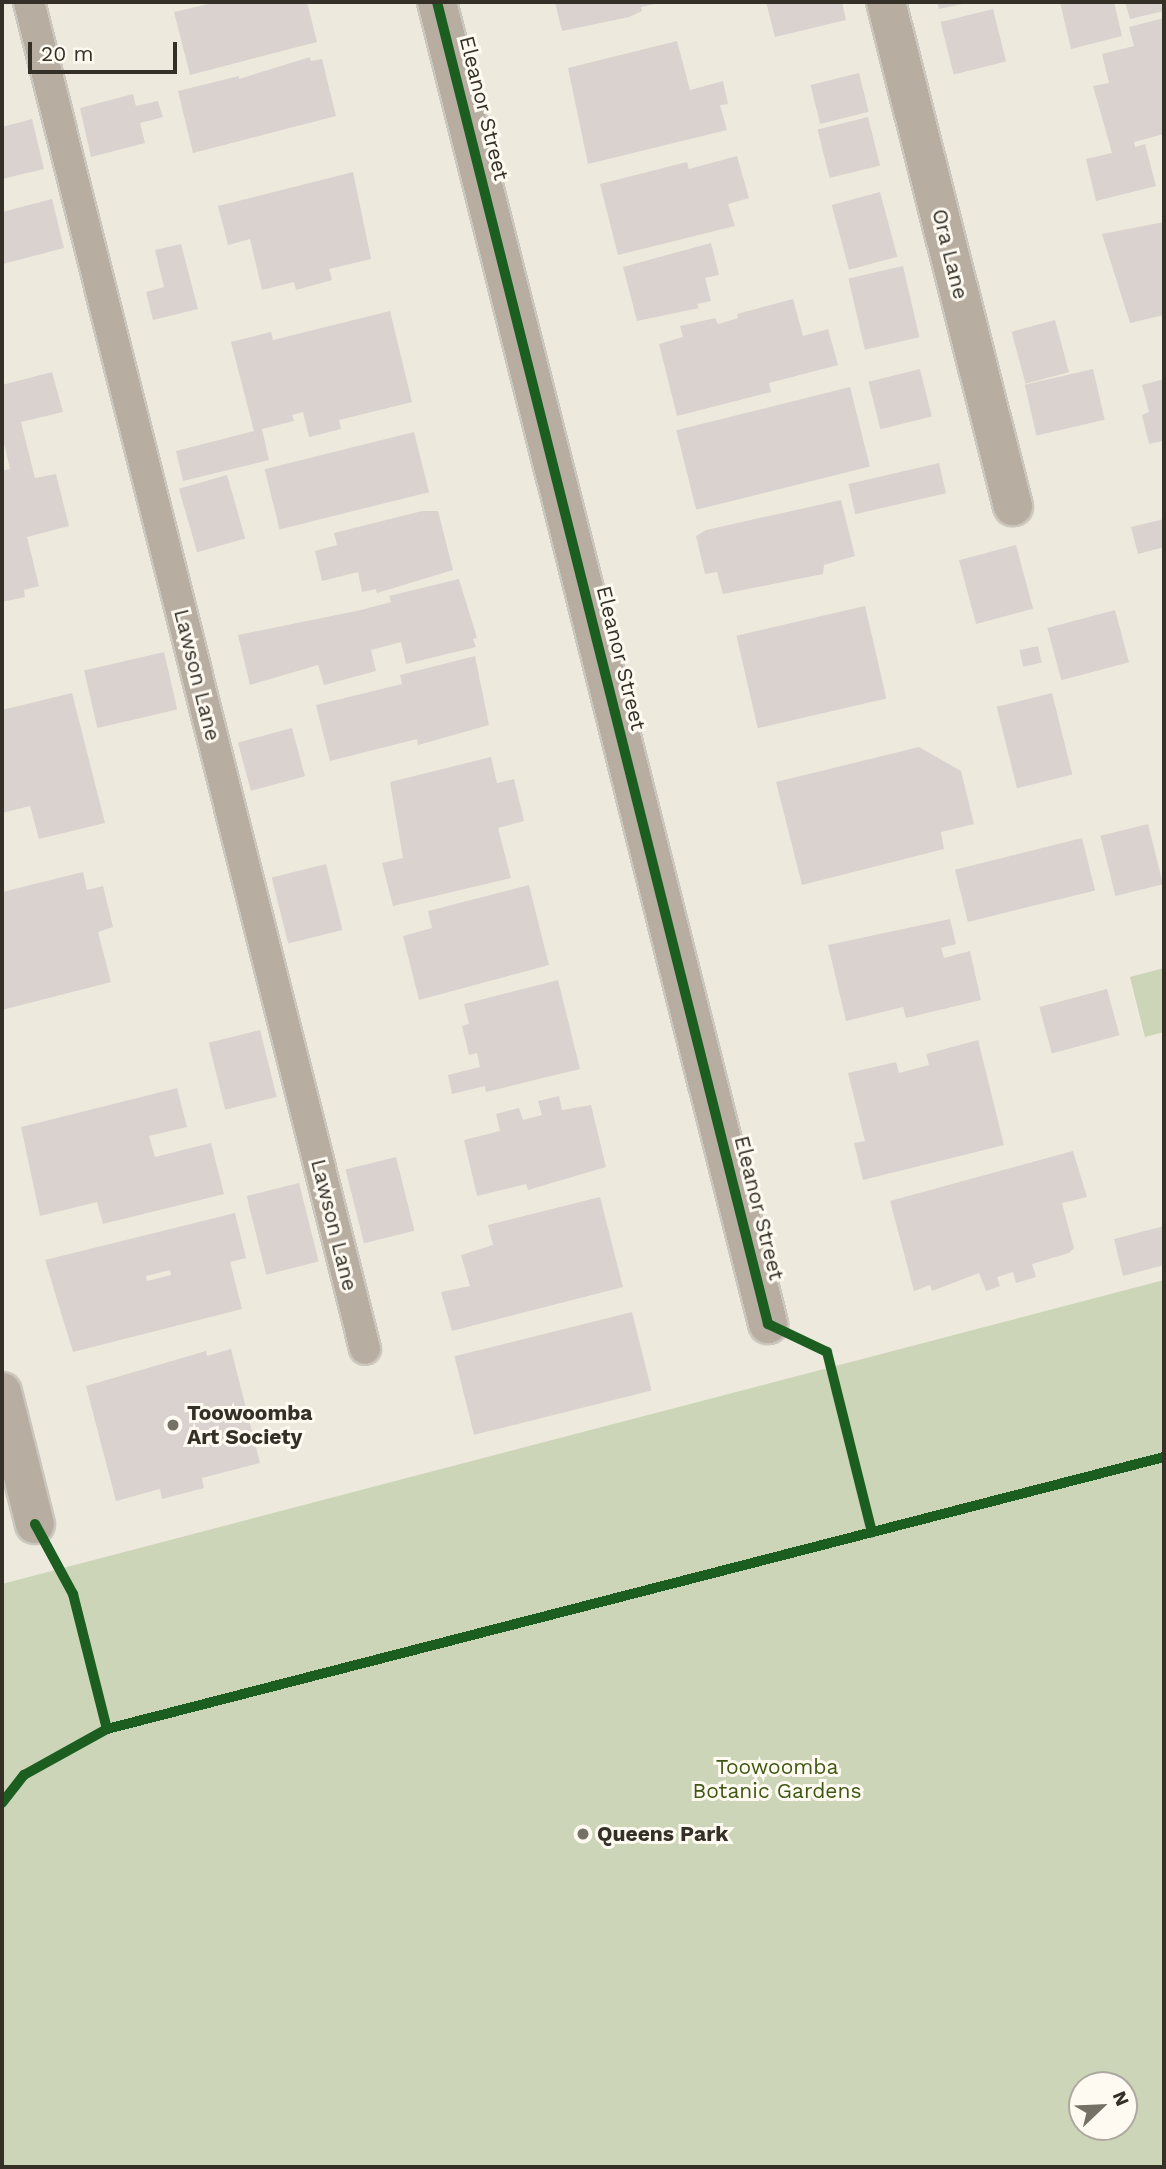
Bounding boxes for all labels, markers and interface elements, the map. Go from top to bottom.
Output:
scale bar [32,28,180,72]
street label: Eleanor Street [454,33,514,183]
text: 20 m [41,41,93,66]
street label: Ora Lane [927,206,973,302]
street label: Eleanor Street [591,583,651,733]
street label: Lawson Lane [168,606,226,744]
street label: Eleanor Street [729,1133,789,1283]
street label: Lawson Lane [305,1156,363,1294]
place label: Toowoomba Art Society [187,1400,312,1450]
marker: Toowoomba Art Society [165,1417,181,1433]
park label: Toowoomba Botanic Gardens [693,1754,861,1804]
place label: Queens Park [597,1821,728,1847]
marker: Queens Park [575,1826,591,1842]
north arrow [1068,2071,1138,2141]
text: N [1108,2087,1134,2109]

